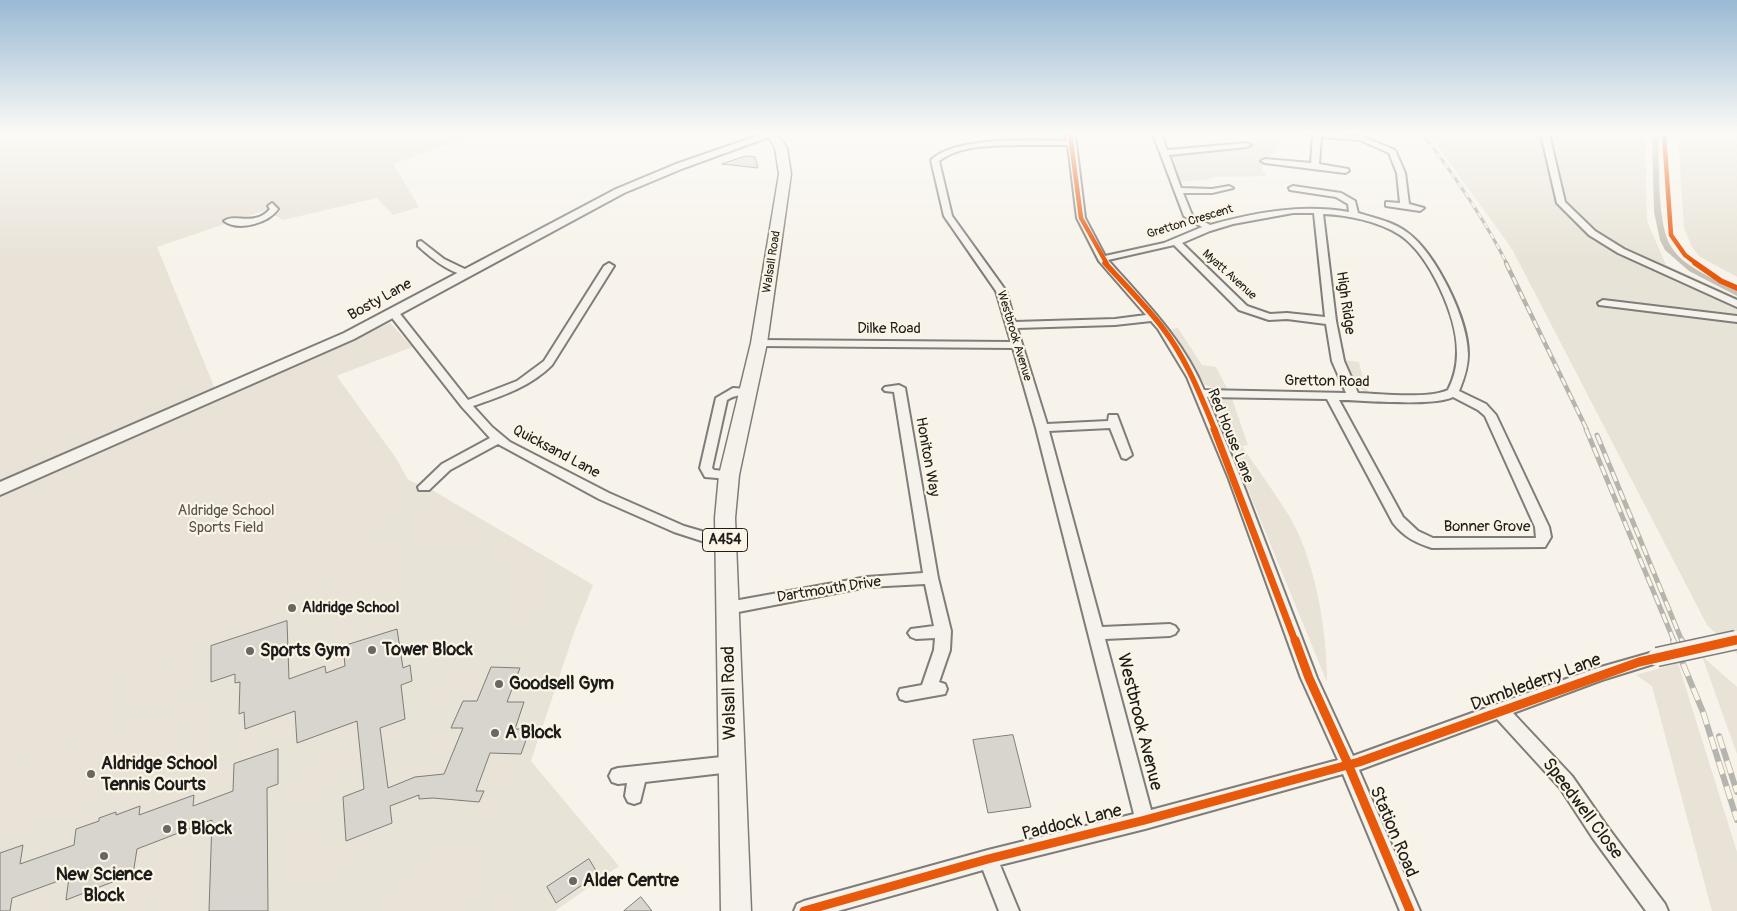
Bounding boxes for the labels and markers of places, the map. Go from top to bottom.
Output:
place label: Aldridge School [302,599,399,617]
marker: Aldridge School [286,602,298,614]
place label: Tower Block [382,639,473,661]
place label: Sports Gym [260,640,350,662]
marker: Tower Block [366,644,378,656]
marker: Sports Gym [244,645,256,657]
place label: Goodsell Gym [509,673,614,695]
marker: Goodsell Gym [493,678,505,690]
place label: A Block [505,722,561,744]
marker: A Block [489,727,501,739]
place label: Aldridge School Tennis Courts [101,753,218,796]
marker: Aldridge School Tennis Courts [85,768,97,780]
place label: B Block [177,818,232,840]
marker: B Block [161,823,173,835]
marker: New Science Block [98,850,110,862]
place label: New Science Block [56,864,152,906]
place label: Alder Centre [583,870,679,892]
marker: Alder Centre [567,875,579,887]

